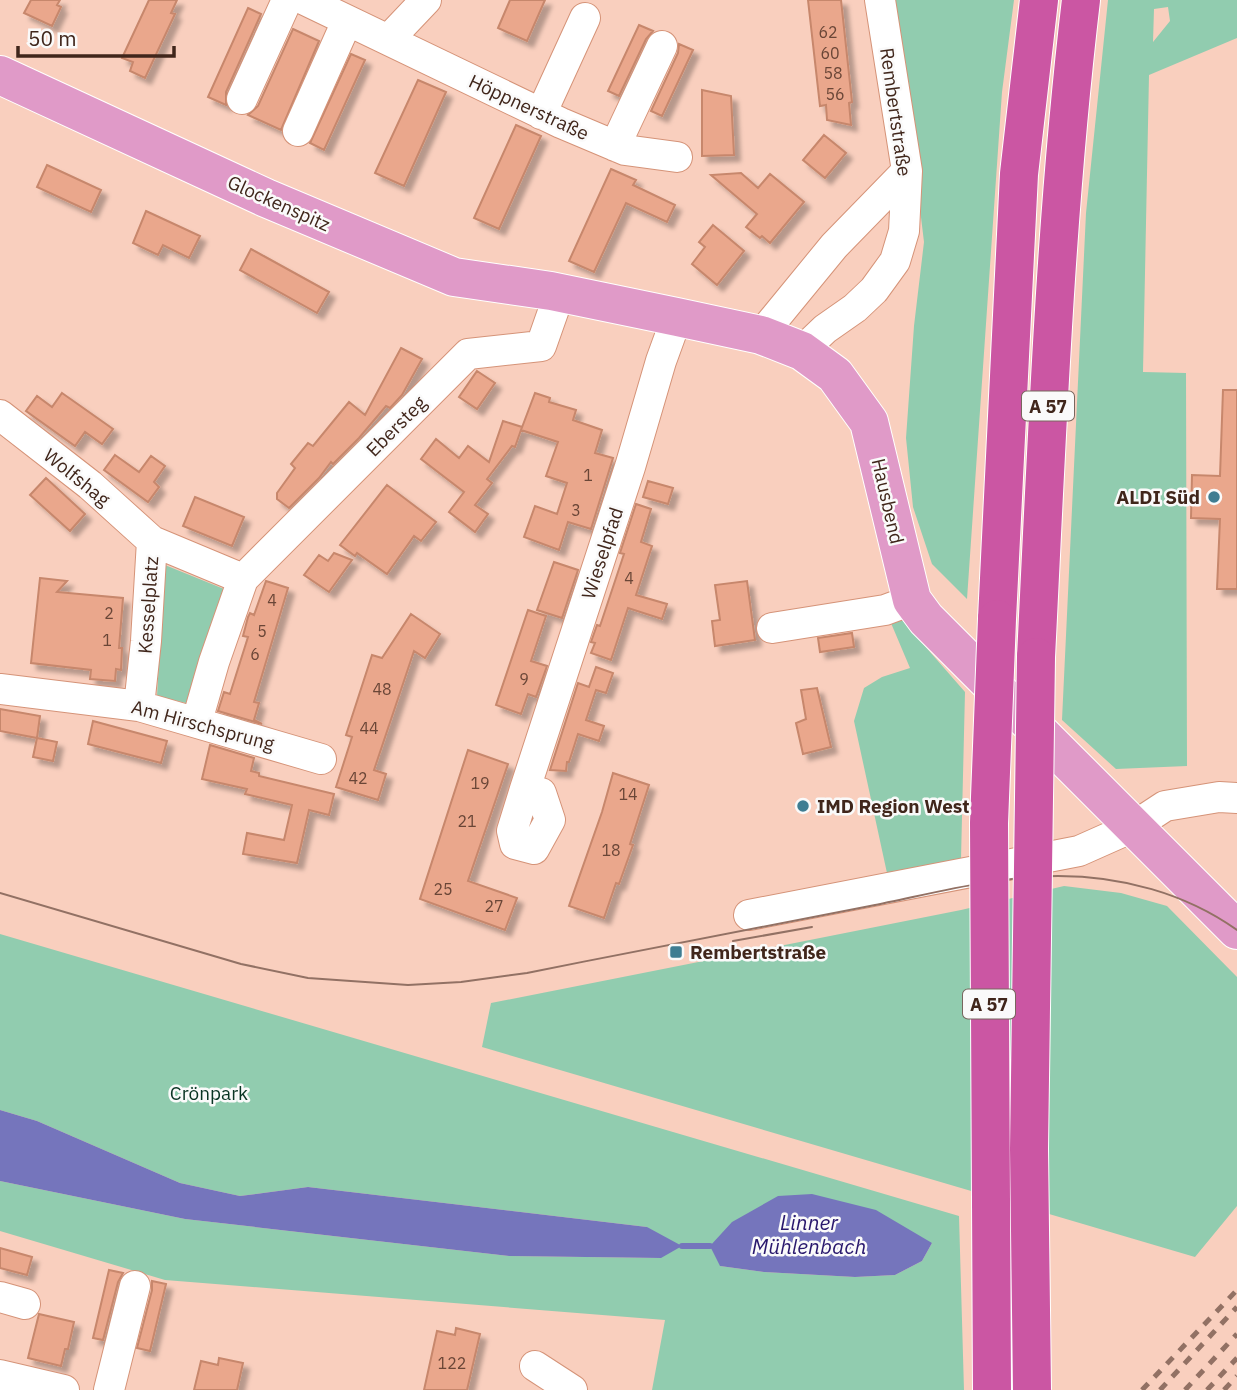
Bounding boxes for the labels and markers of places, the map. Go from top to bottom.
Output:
place label: ALDI Süd [1116,485,1200,509]
marker: ALDI Süd [1206,489,1222,505]
place label: IMD Region West [817,794,970,818]
marker: IMD Region West [795,798,811,814]
place label: Rembertstraße [690,940,826,964]
marker: Rembertstraße [668,944,684,960]

